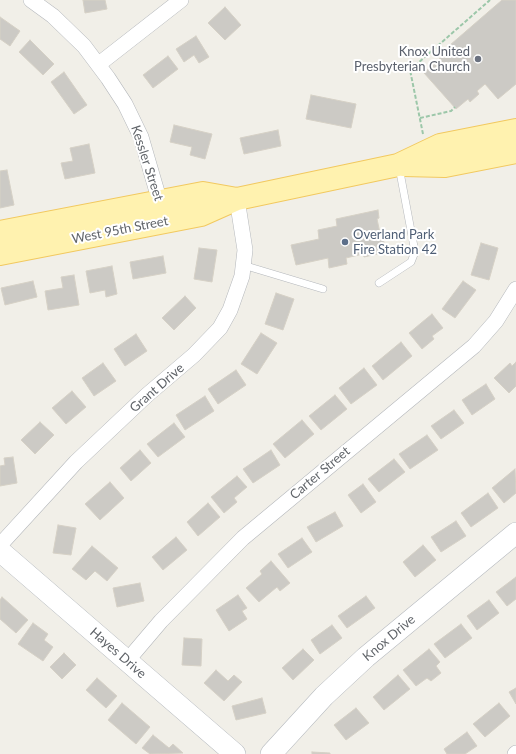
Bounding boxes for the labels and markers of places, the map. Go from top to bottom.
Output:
place label: Knox United Presbyterian Church [354,44,470,75]
marker: Knox United Presbyterian Church [473,54,483,64]
place label: Overland Park Fire Station 42 [353,227,437,258]
marker: Overland Park Fire Station 42 [340,237,350,247]

